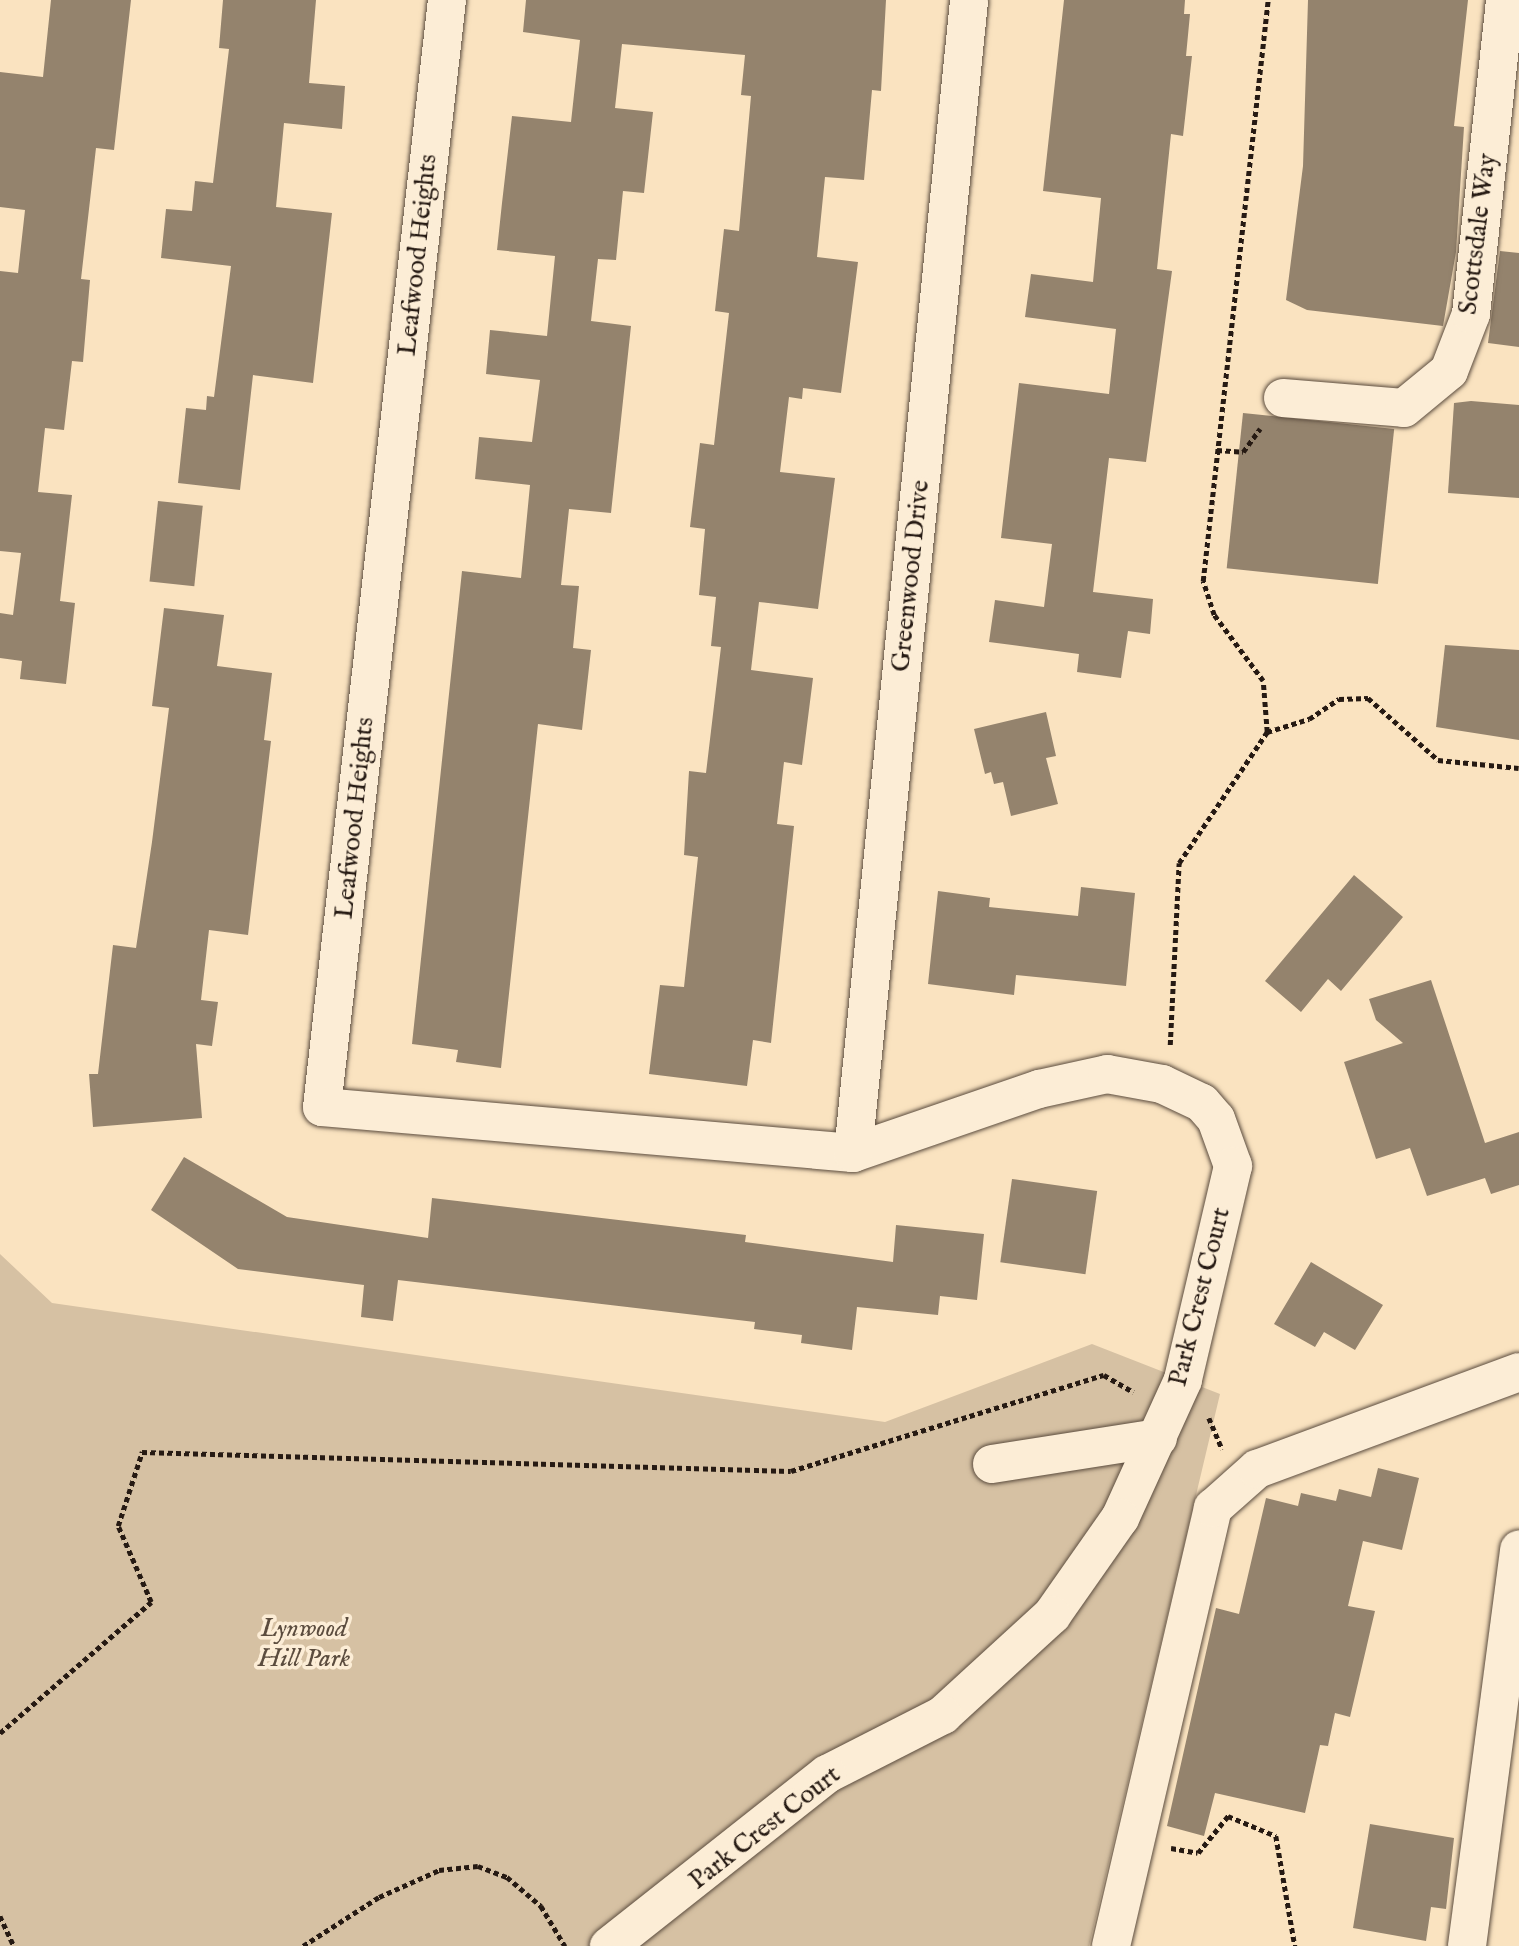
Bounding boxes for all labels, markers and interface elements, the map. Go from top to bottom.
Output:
street label: Scottsdale Way [1453,152,1503,316]
street label: Leafwood Heights [392,153,444,357]
street label: Greenwood Drive [885,479,937,673]
street label: Leafwood Heights [329,716,381,920]
street label: Park Crest Court [1163,1204,1237,1390]
park label: Lynwood Hill Park [258,1613,350,1674]
street label: Park Crest Court [683,1759,847,1897]

